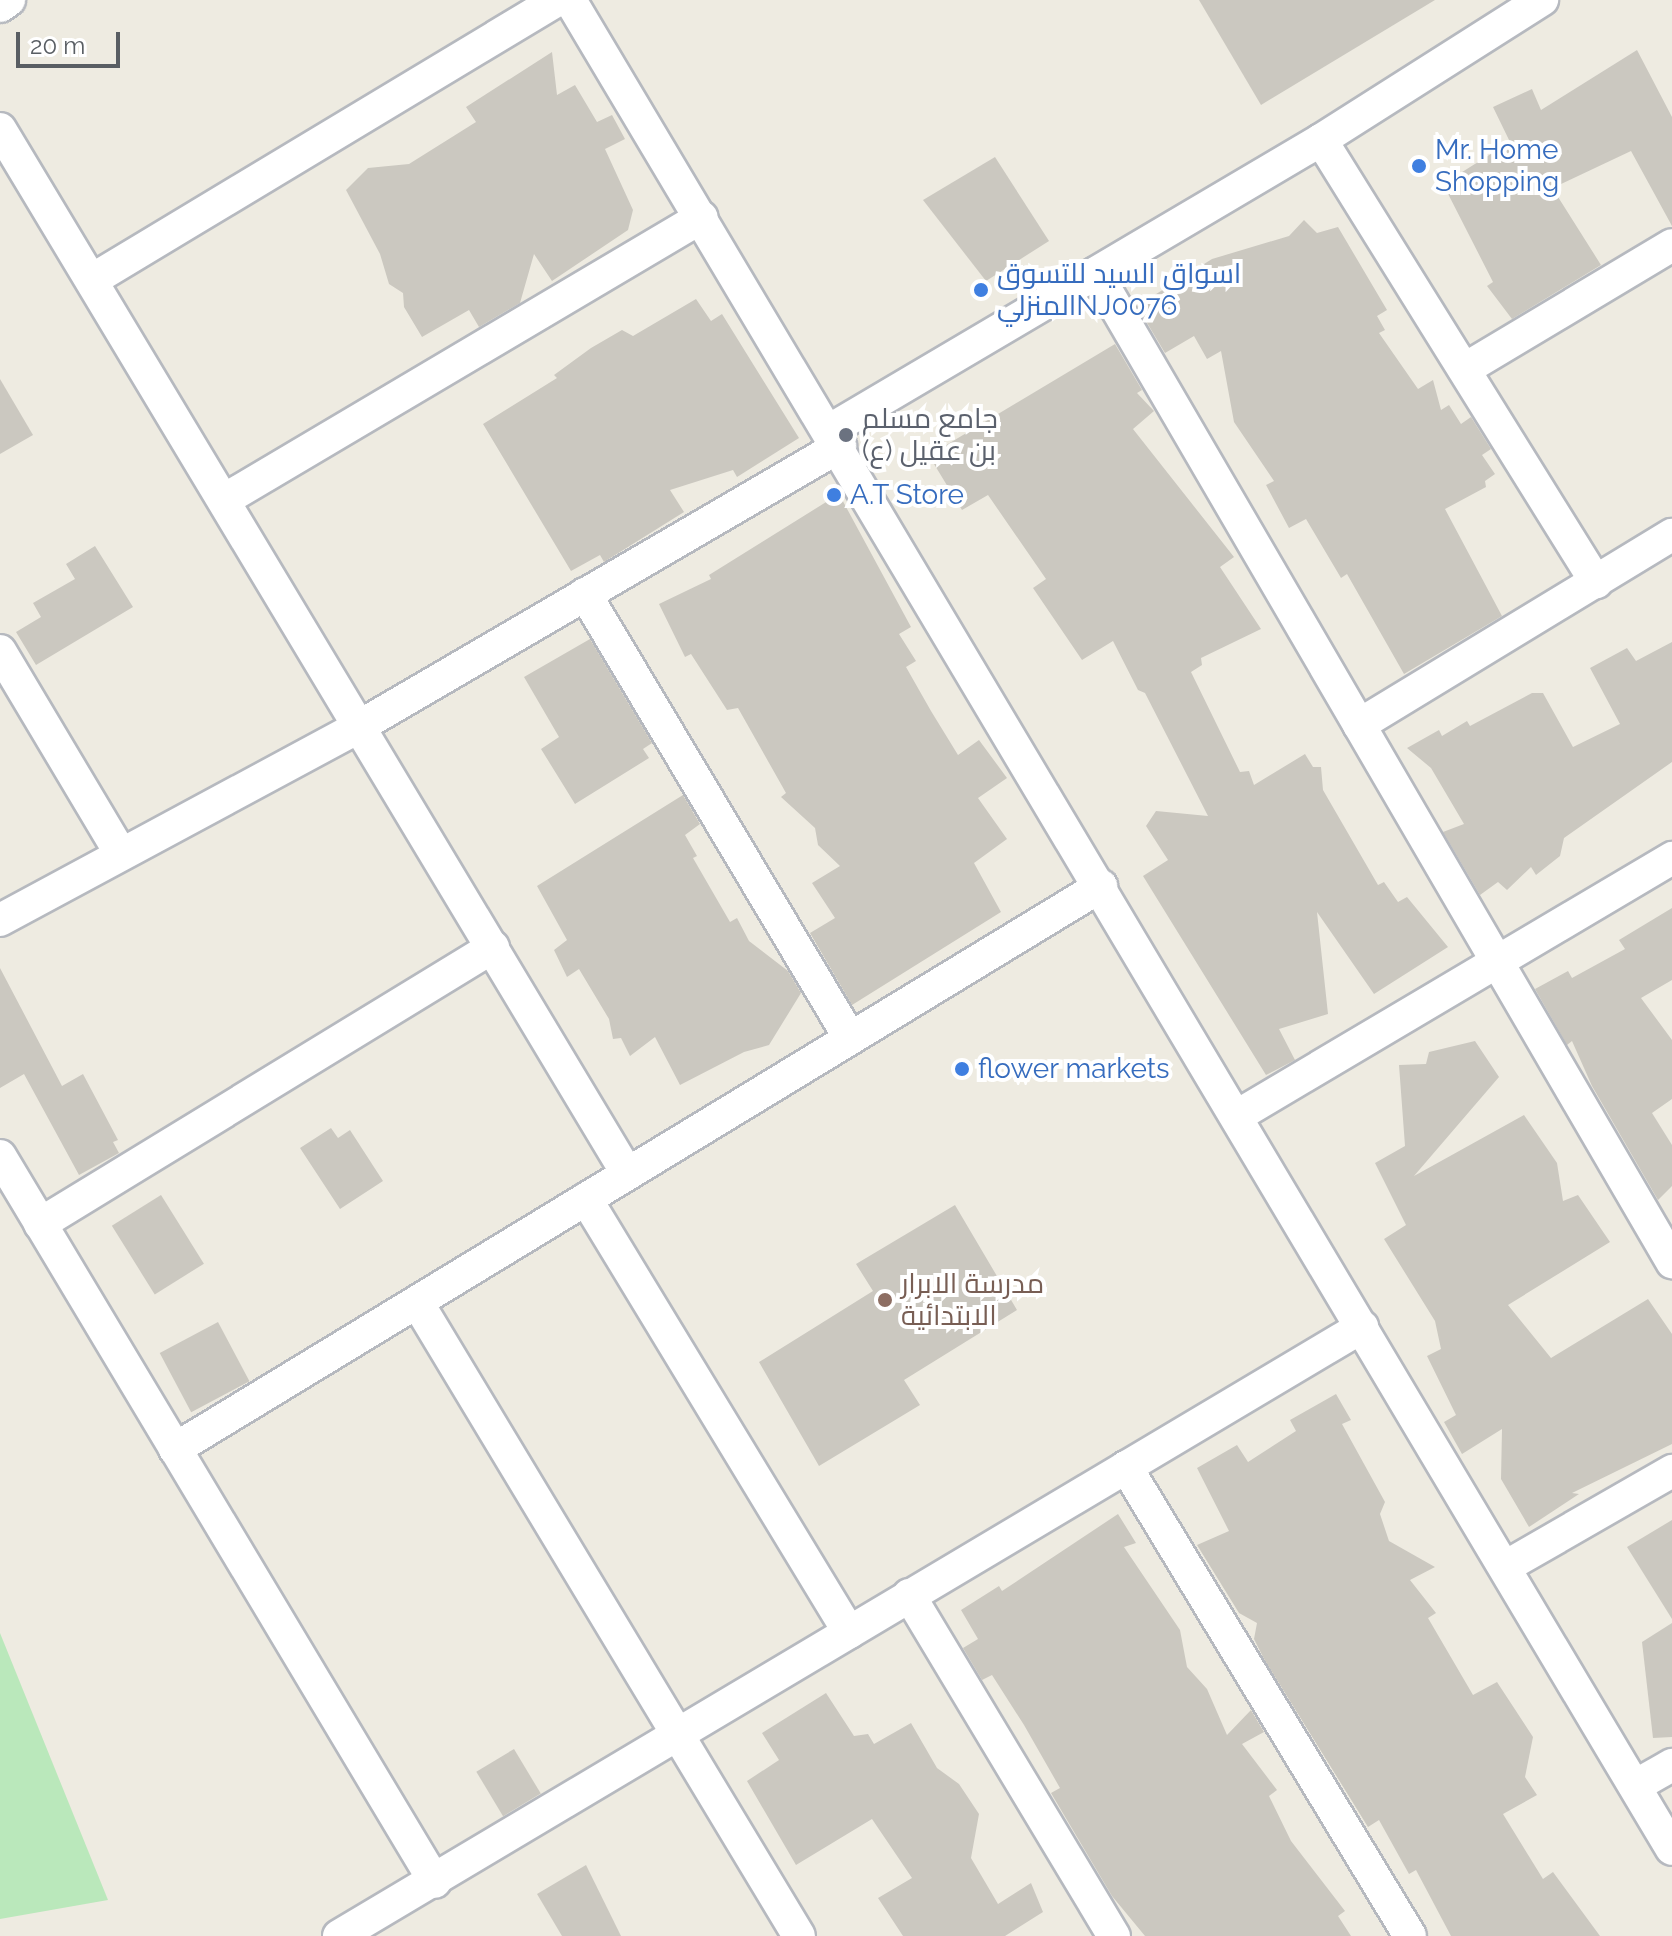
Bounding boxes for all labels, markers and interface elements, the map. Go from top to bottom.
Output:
scale bar [20,16,124,66]
text: 20 m [30,31,85,60]
place label: Mr. Home Shopping [1435,133,1559,199]
marker: Mr. Home Shopping [1410,157,1428,175]
place label: اسواق السيد للتسوق المنزليNJ0076 [997,257,1241,323]
marker: اسواق السيد للتسوق المنزليNJ0076 [972,281,990,299]
place label: جامع مسلم بن عقيل (ع) [862,402,998,468]
marker: جامع مسلم بن عقيل (ع) [837,426,855,444]
place label: A.T Store [850,478,965,512]
marker: A.T Store [825,486,843,504]
place label: flower markets [978,1052,1170,1086]
marker: flower markets [953,1060,971,1078]
place label: مدرسة الابرار الابتدائية [901,1267,1044,1333]
marker: مدرسة الابرار الابتدائية [876,1291,894,1309]

